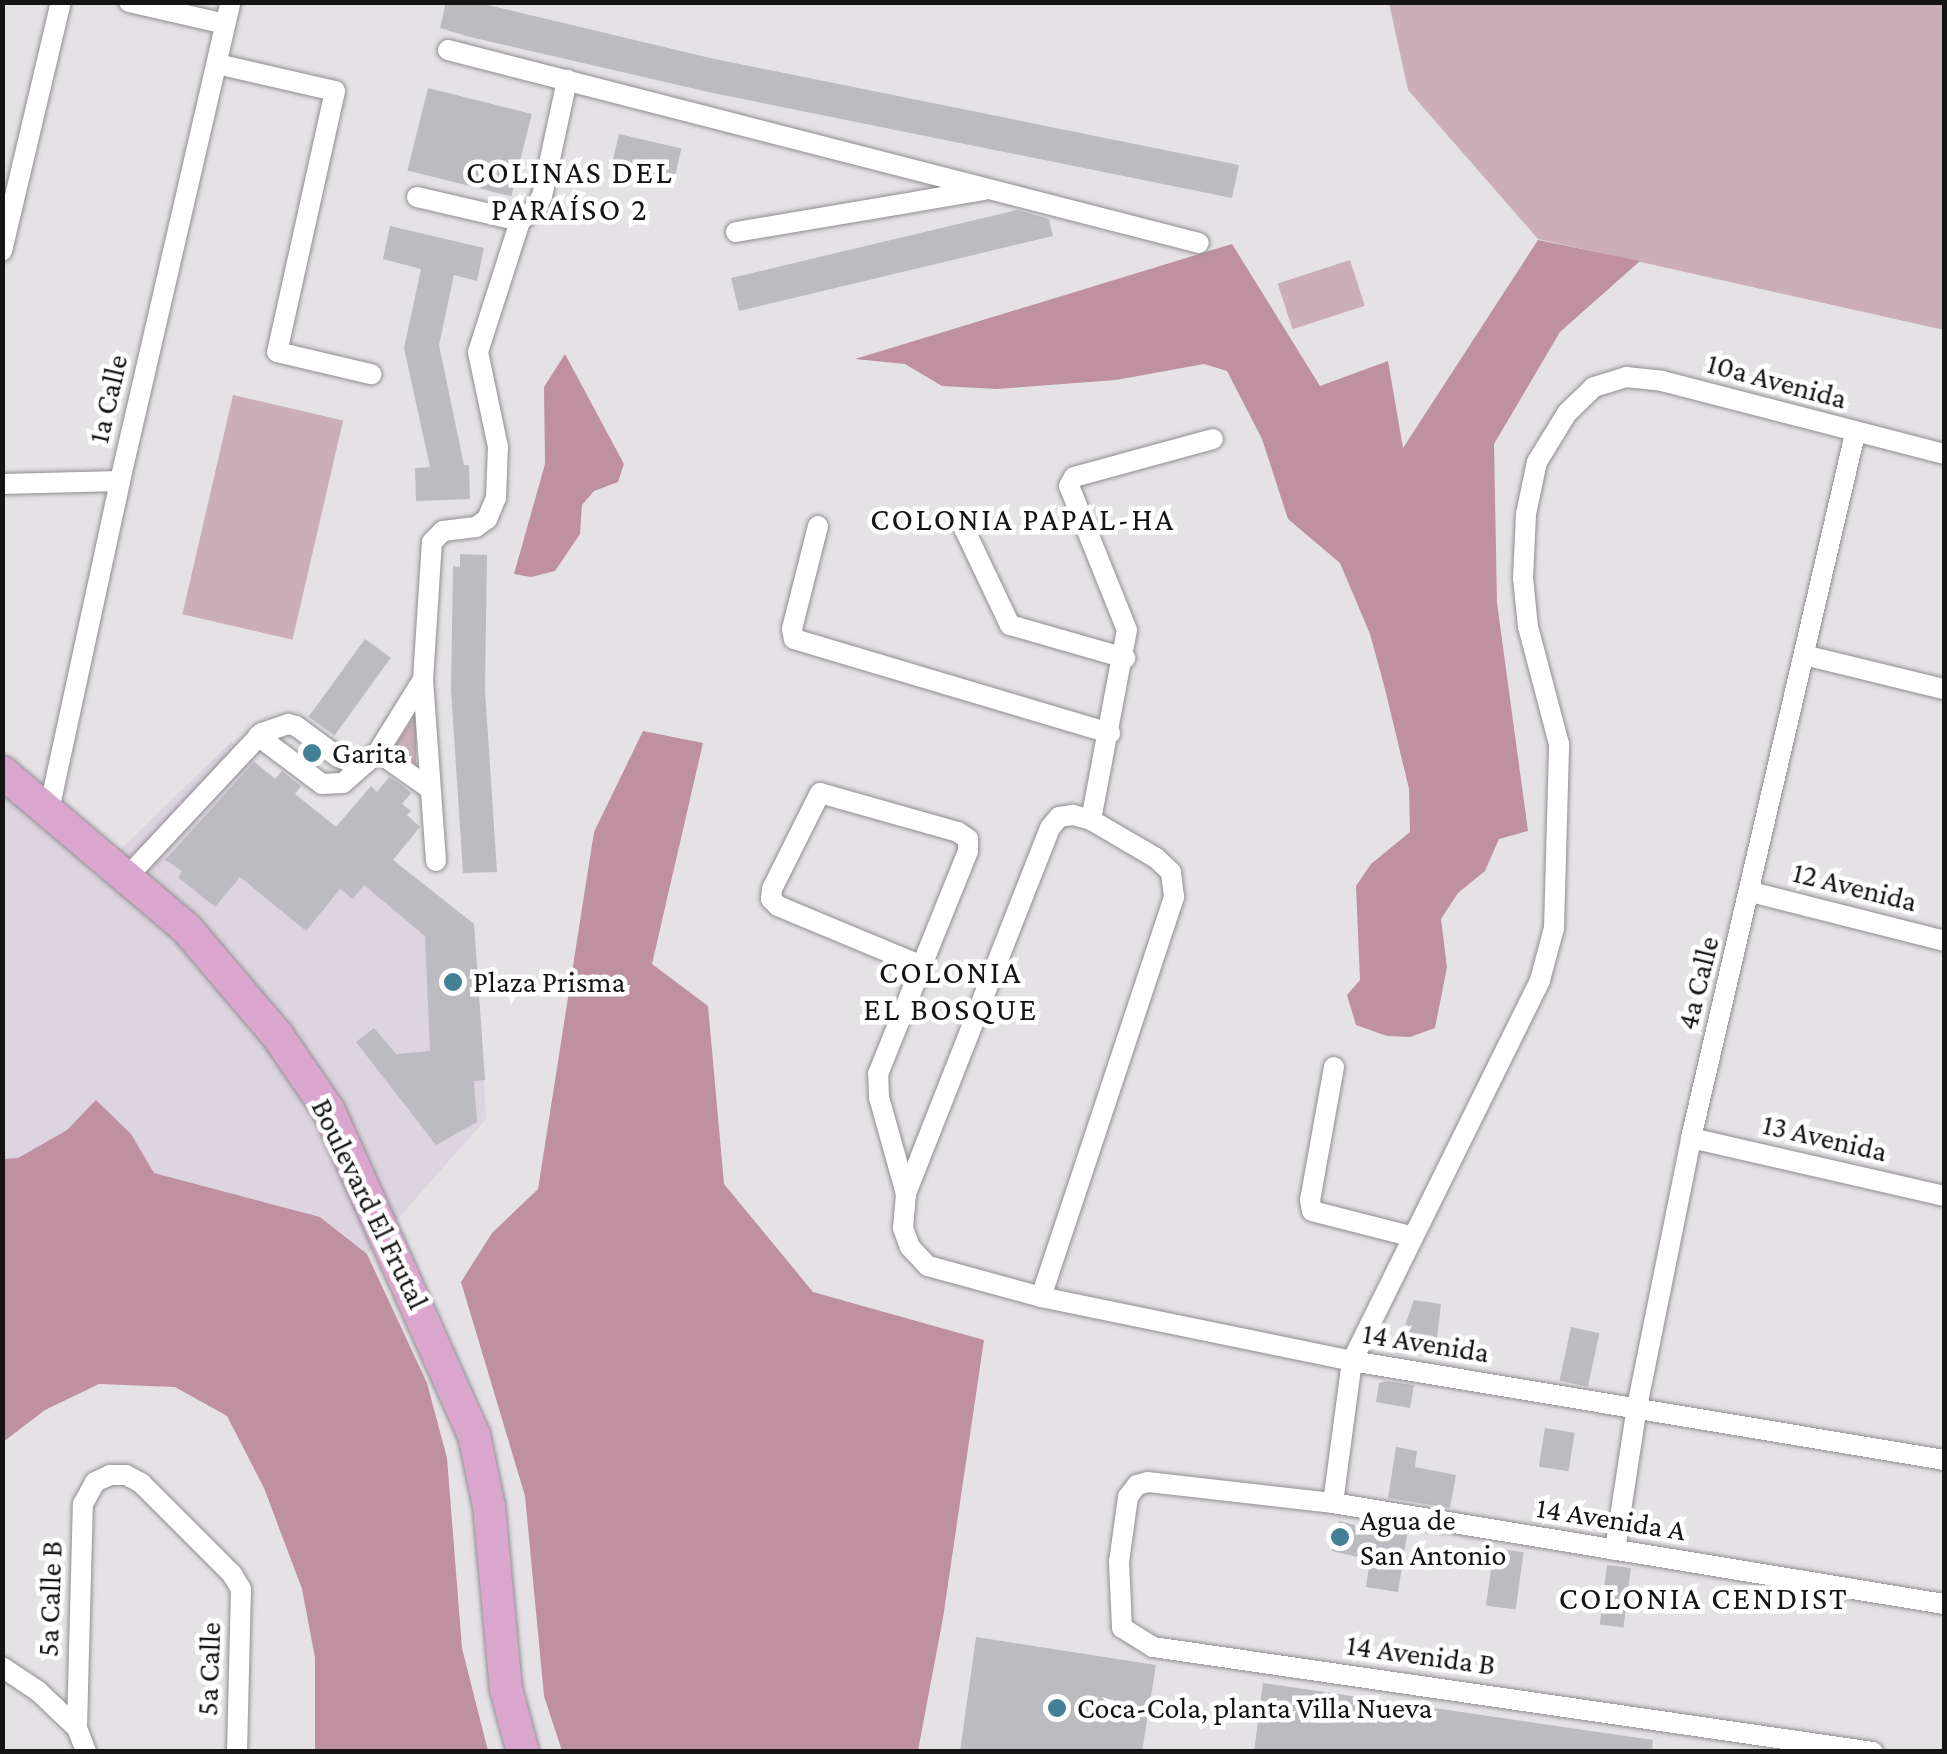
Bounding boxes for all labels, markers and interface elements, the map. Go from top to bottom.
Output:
district label: COLINAS DEL PARAÍSO 2 [466,154,674,229]
street label: 10a Avenida [1703,345,1851,417]
street label: 1a Calle [80,351,136,447]
district label: COLONIA PAPAL-HA [870,500,1176,538]
place label: Garita [332,735,407,771]
marker: Garita [301,742,323,764]
street label: 12 Avenida [1789,854,1921,920]
street label: 4a Calle [1669,932,1727,1034]
district label: COLONIA EL BOSQUE [863,954,1039,1029]
place label: Plaza Prisma [473,964,625,1000]
marker: Plaza Prisma [442,971,464,993]
street label: Boulevard El Frutal [303,1093,437,1315]
street label: 13 Avenida [1759,1106,1891,1170]
street label: 14 Avenida [1360,1315,1492,1371]
street label: 14 Avenida A [1534,1489,1688,1549]
place label: Agua de San Antonio [1360,1502,1506,1572]
marker: Agua de San Antonio [1329,1526,1351,1548]
street label: 5a Calle B [30,1540,70,1658]
district label: COLONIA CENDIST [1559,1579,1849,1617]
street label: 5a Calle [189,1621,229,1717]
street label: 14 Avenida B [1344,1627,1498,1683]
place label: Coca-Cola, planta Villa Nueva [1077,1690,1432,1726]
marker: Coca-Cola, planta Villa Nueva [1046,1697,1068,1719]

